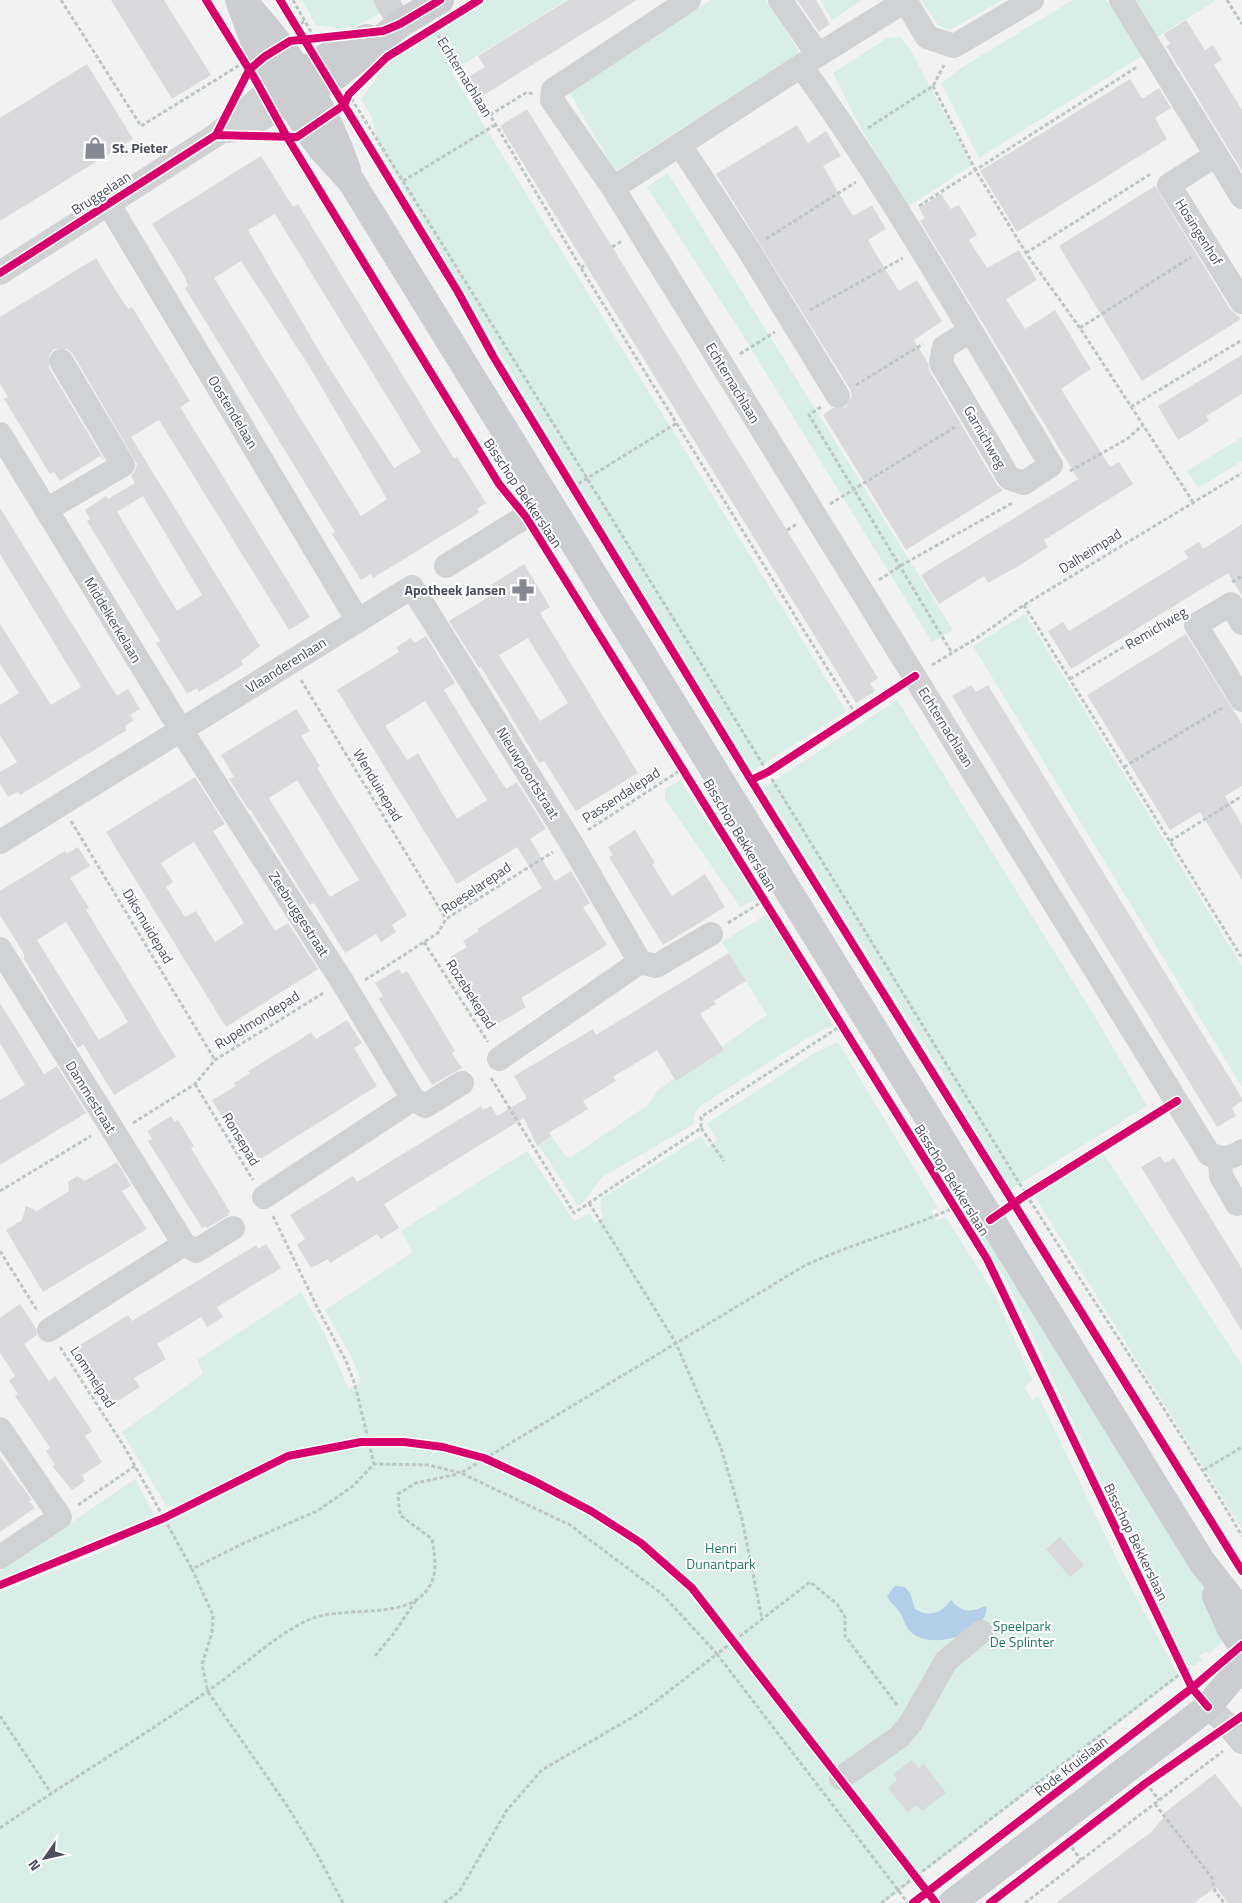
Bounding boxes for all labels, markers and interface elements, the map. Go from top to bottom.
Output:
street label: Echternachlaan [432,33,498,121]
shop icon: St. Pieter [82,135,108,161]
place label: St. Pieter [112,137,168,158]
street label: Bruggelaan [67,165,135,220]
street label: Hosingenhof [1171,194,1228,269]
street label: Echternachlaan [701,338,766,427]
street label: Oostendelaan [203,371,264,452]
street label: Garnichweg [959,401,1012,472]
street label: Bisschop Bekkerslaan [479,434,568,552]
street label: Dalheimpad [1054,523,1125,578]
street label: Middelkerkelaan [80,573,147,667]
pharmacy icon: Apotheek Jansen [510,577,536,603]
place label: Apotheek Jansen [404,579,506,600]
street label: Remichweg [1121,601,1191,654]
street label: Vlaanderenlaan [241,631,330,698]
street label: Echternachlaan [913,683,979,771]
street label: Nieuwpoortstraat [492,723,565,823]
street label: Wenduinepad [349,745,408,825]
street label: Passendalepad [578,761,664,828]
street label: Bisschop Bekkerslaan [698,774,782,895]
street label: Roeselarepad [437,856,515,919]
street label: Zeebruggestraat [264,867,335,961]
street label: Diksmuidepad [118,884,179,967]
street label: Rozebekepad [441,955,502,1033]
street label: Rupelmondepad [210,985,303,1054]
street label: Dammestraat [61,1057,122,1137]
street label: Ronsepad [217,1108,266,1169]
street label: Bisschop Bekkerslaan [910,1120,995,1240]
street label: Lommelpad [66,1342,121,1412]
street label: Bisschop Bekkerslaan [1099,1480,1174,1604]
park label: Henri Dunantpark [686,1537,756,1574]
park label: Speelpark De Splinter [990,1615,1055,1652]
street label: Rode Kruislaan [1030,1730,1112,1801]
north arrow [20,1833,70,1883]
text: N [22,1856,45,1875]

